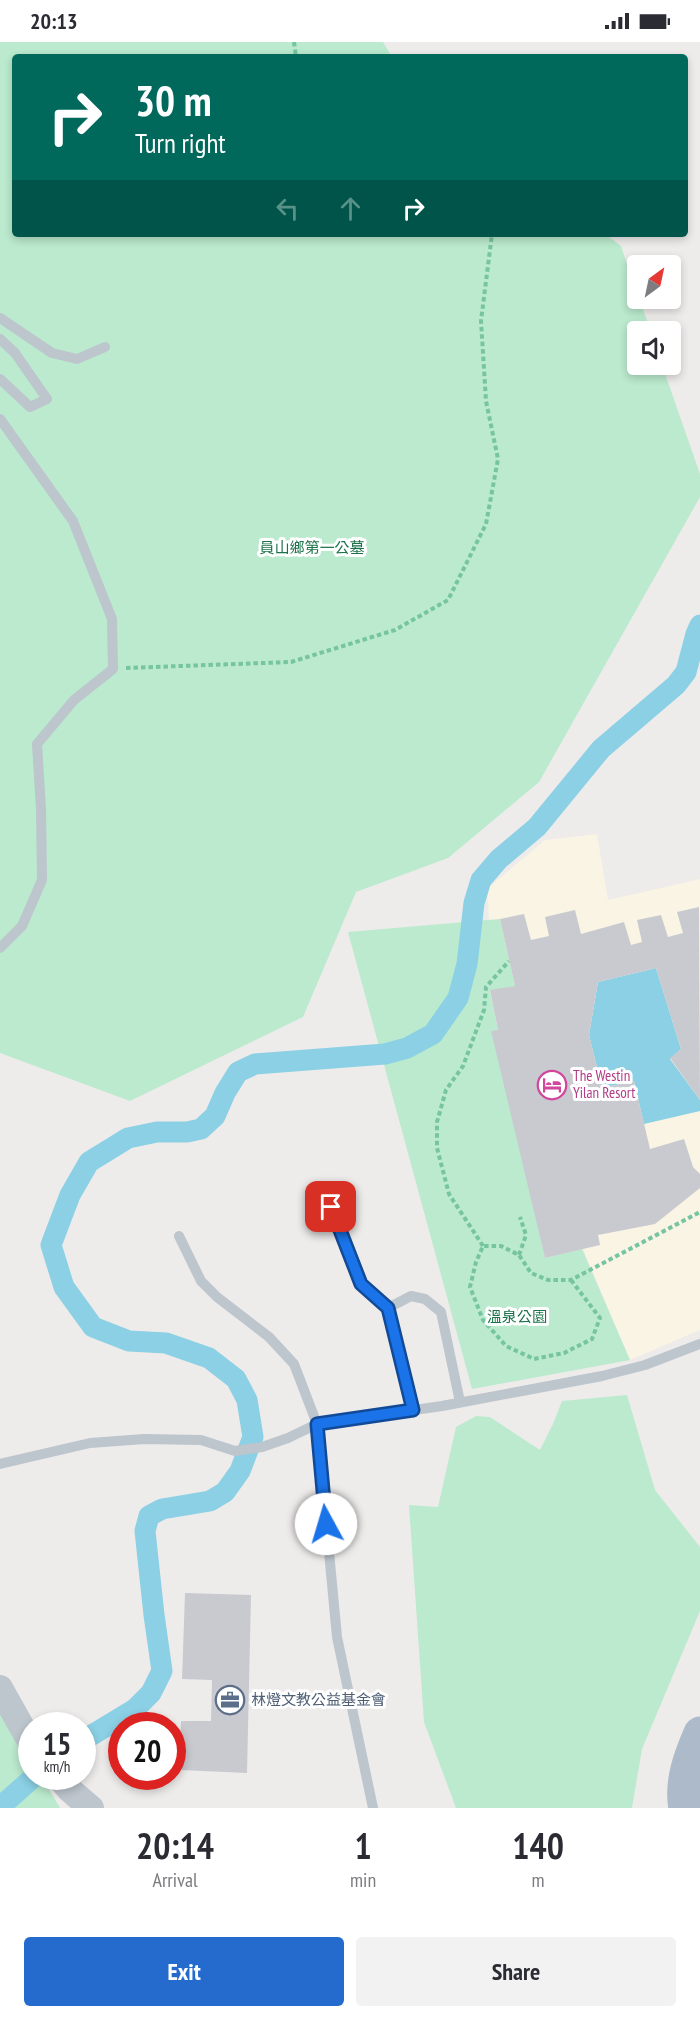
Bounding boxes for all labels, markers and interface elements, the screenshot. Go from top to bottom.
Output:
text: 20:13 [30,7,78,35]
text: 30 m [135,73,212,128]
icon: right [36,78,114,156]
text: Turn right [135,126,226,160]
icon: left [271,192,304,225]
icon: ahead [334,192,367,225]
icon: right [397,192,430,225]
north arrow [627,255,681,309]
map controls [627,255,681,375]
button: sound [627,321,681,375]
park label: 員山鄉第一公墓 [259,538,365,557]
place label: The Westin Yilan Resort [573,1066,635,1102]
hotel icon: The Westin Yilan Resort [536,1069,568,1101]
pin [305,1181,356,1232]
icon: arrive [314,1190,347,1223]
park label: 溫泉公園 [487,1307,547,1326]
position arrow [294,1492,358,1556]
office icon: 林燈文教公益基金會 [214,1684,246,1716]
place label: 林燈文教公益基金會 [251,1690,386,1709]
speed limit sign: 20 [108,1712,186,1790]
text: 15 [43,1724,71,1763]
text: km/h [44,1757,70,1776]
text: 20:14 [136,1822,214,1869]
text: 1 [354,1822,372,1869]
text: 140 [512,1822,564,1869]
text: Arrival [152,1867,198,1893]
text: min [350,1867,376,1893]
text: m [532,1867,545,1893]
button: Exit [24,1937,344,2006]
button: Share [356,1937,676,2006]

